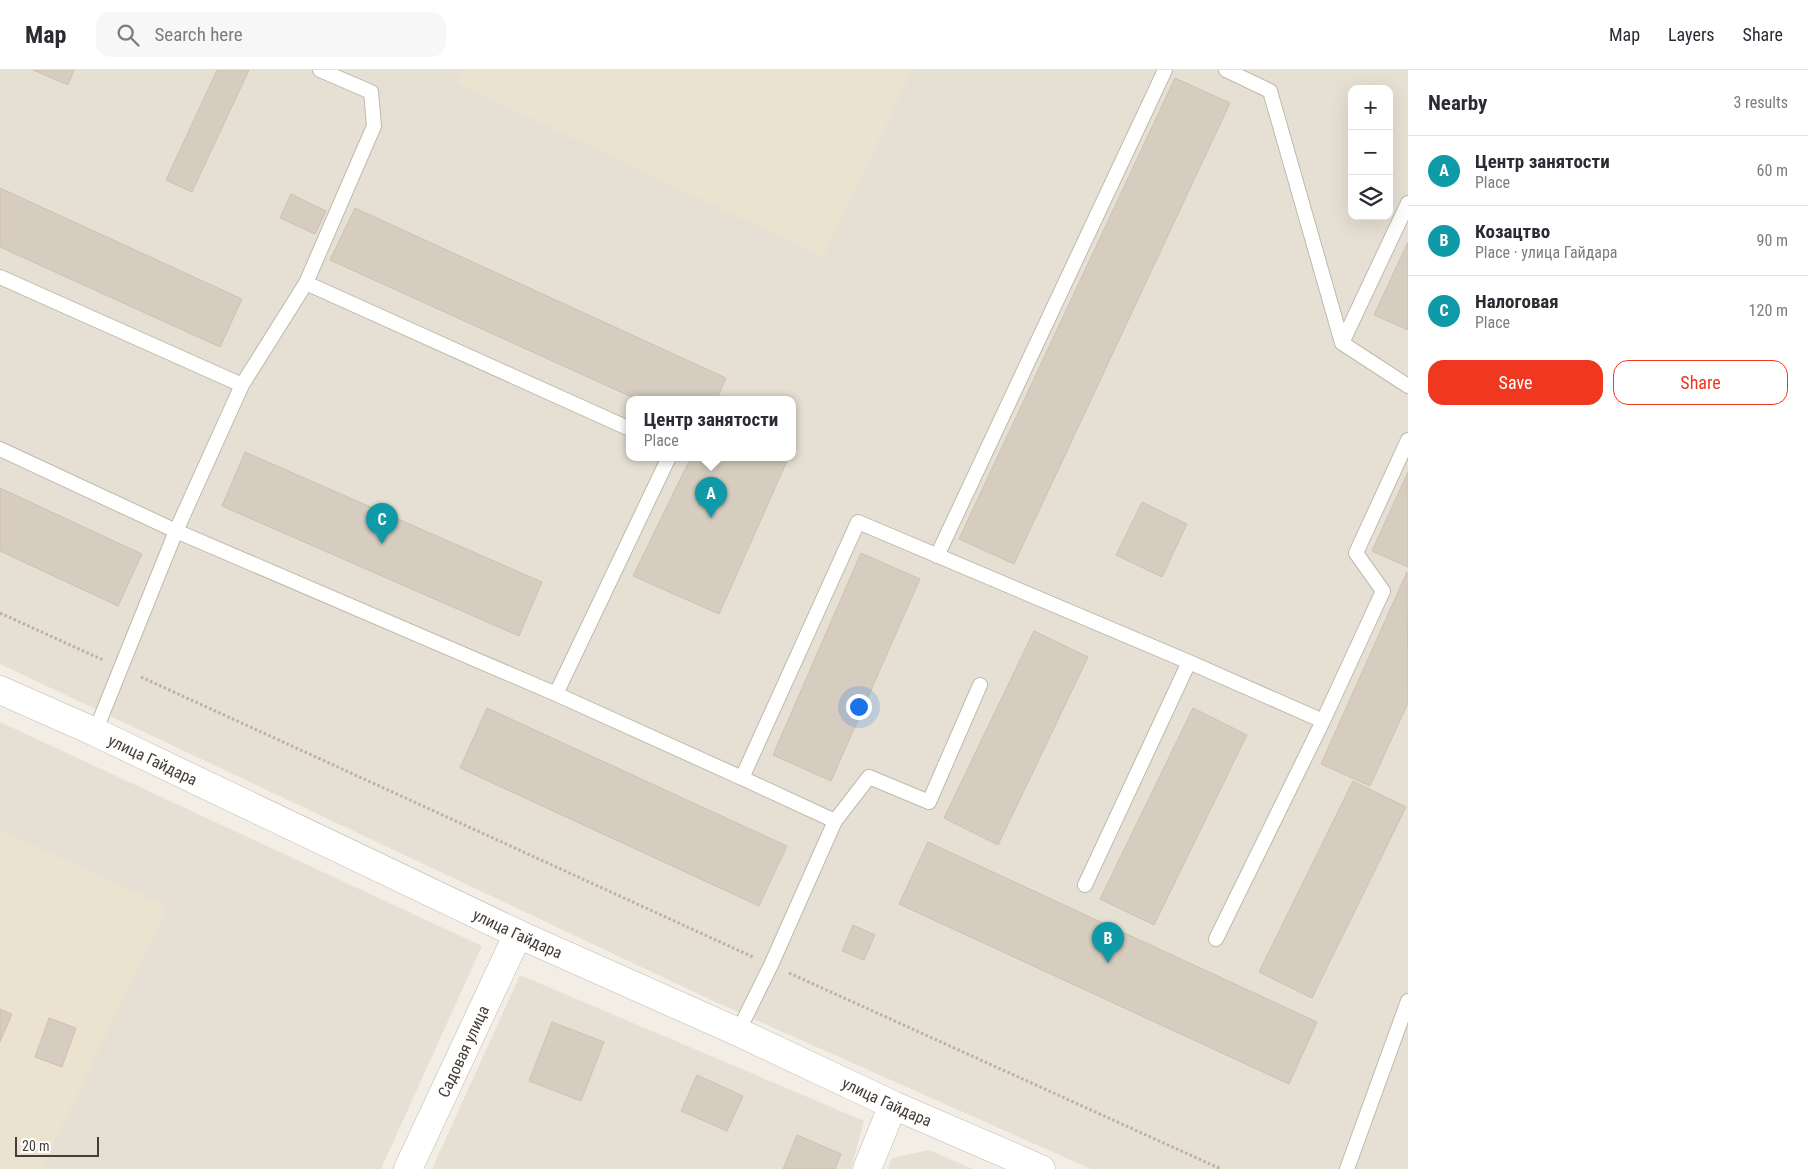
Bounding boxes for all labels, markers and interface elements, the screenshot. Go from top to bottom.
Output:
search box [96,12,446,57]
text: Map [25,21,66,49]
icon: search [114,21,142,49]
text: Search here [154,23,243,46]
text: Map [1609,24,1640,45]
text: Layers [1668,24,1715,45]
text: Share [1743,24,1783,45]
map controls [1348,85,1393,220]
button: + [1348,85,1393,130]
text: Nearby [1428,91,1487,115]
text: 3 results [1733,93,1788,112]
button: − [1348,130,1393,175]
text: Центр занятости [1475,150,1610,173]
text: A [1439,161,1449,180]
text: 60 m [1756,161,1788,180]
text: Place [1475,173,1510,192]
button: layers [1348,175,1393,220]
text: Козацтво [1475,220,1550,243]
text: B [1440,231,1448,250]
text: 90 m [1756,231,1788,250]
text: Place · улица Гайдара [1475,243,1617,262]
text: Налоговая [1475,290,1559,313]
text: C [1439,301,1449,320]
text: 120 m [1749,301,1788,320]
text: Place [1475,313,1510,332]
button: Save [1428,360,1603,405]
button: Share [1613,360,1788,405]
popup [626,396,796,461]
text: Центр занятости [644,408,778,431]
text: Place [644,431,679,450]
pin: A [695,477,727,518]
pin: C [366,503,398,544]
your location [846,694,872,720]
street label: улица Гайдара [105,731,200,789]
street label: улица Гайдара [470,905,565,962]
pin: B [1092,922,1124,963]
street label: Садовая улица [434,1003,493,1100]
street label: улица Гайдара [839,1073,934,1131]
scale bar [15,1134,99,1157]
text: 20 m [22,1138,50,1154]

